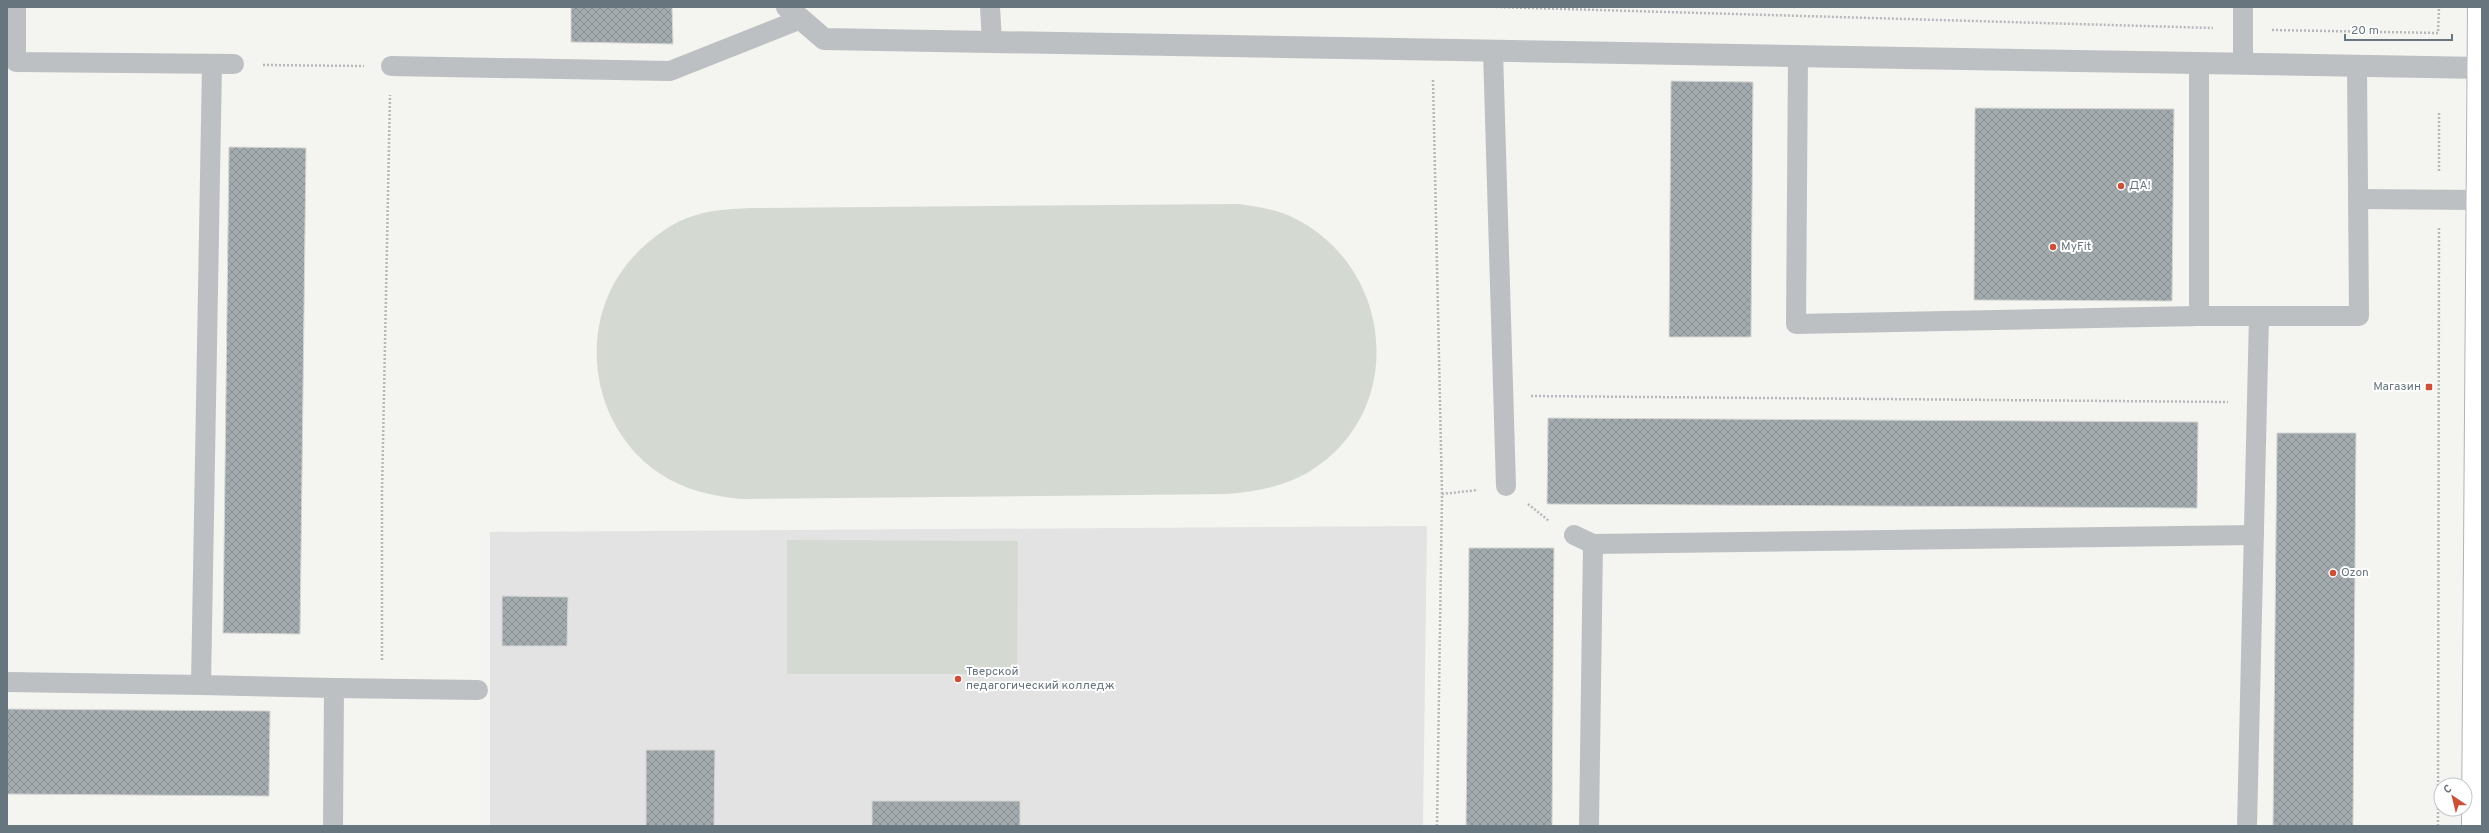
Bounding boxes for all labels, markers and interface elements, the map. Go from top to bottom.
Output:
scale bar [2345,16,2452,42]
text: 20 m [2351,23,2379,39]
place label: ДА! [2129,178,2151,194]
marker: ДА! [2116,181,2126,191]
place label: MyFit [2061,239,2091,255]
marker: MyFit [2048,242,2058,252]
place label: Магазин [2373,379,2421,395]
marker: Магазин [2424,382,2434,392]
place label: Ozon [2341,565,2369,581]
marker: Ozon [2328,568,2338,578]
place label: Тверской педагогический колледж [966,664,1115,694]
marker: Тверской педагогический колледж [953,674,963,684]
north arrow [2433,777,2473,817]
text: С [2441,782,2455,797]

